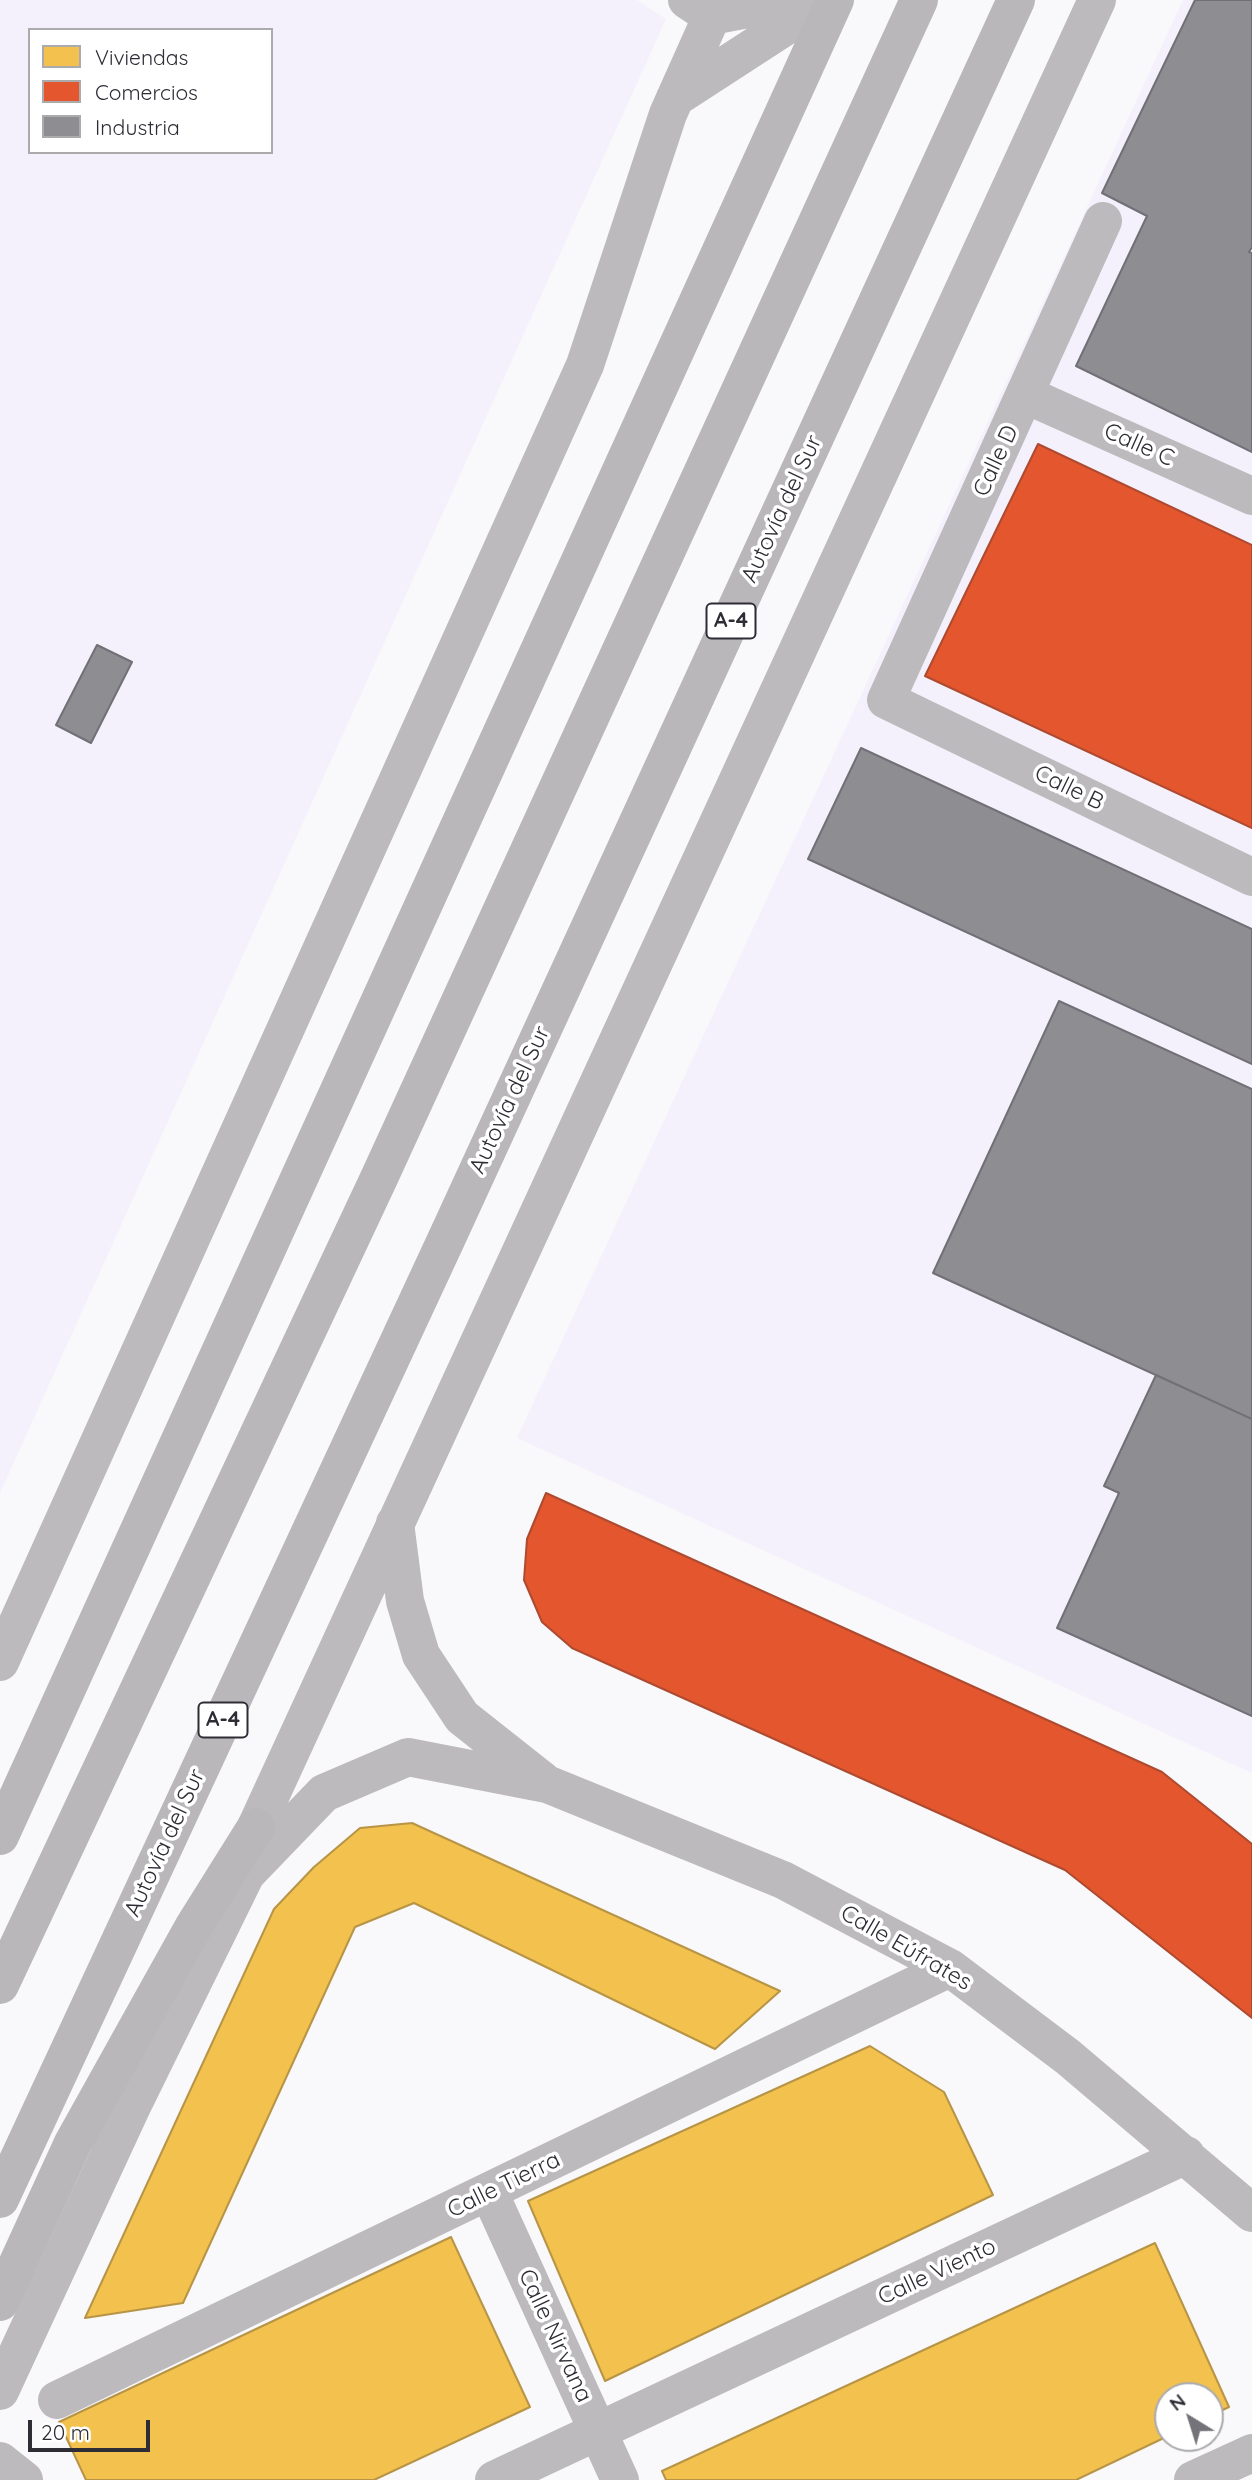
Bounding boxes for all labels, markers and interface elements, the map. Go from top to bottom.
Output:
legend [28,28,273,154]
text: Viviendas [95,44,188,70]
text: Comercios [95,79,198,105]
text: Industria [95,114,180,140]
street label: Calle C [1100,417,1178,473]
street label: Calle D [968,421,1024,501]
street label: Autovía del Sur [736,431,828,587]
road number: A-4 [706,604,756,638]
street label: Calle B [1030,759,1108,817]
street label: Autovía del Sur [464,1022,556,1178]
road number: A-4 [198,1702,248,1738]
street label: Autovía del Sur [119,1765,211,1921]
street label: Calle Eúfrates [836,1899,976,1997]
street label: Calle Tierra [443,2146,565,2224]
street label: Calle Viento [874,2233,1000,2311]
street label: Calle Nirvana [512,2265,598,2407]
north arrow [1154,2382,1224,2452]
text: N [1164,2388,1190,2416]
scale bar [32,2406,154,2450]
text: 20 m [41,2419,90,2445]

